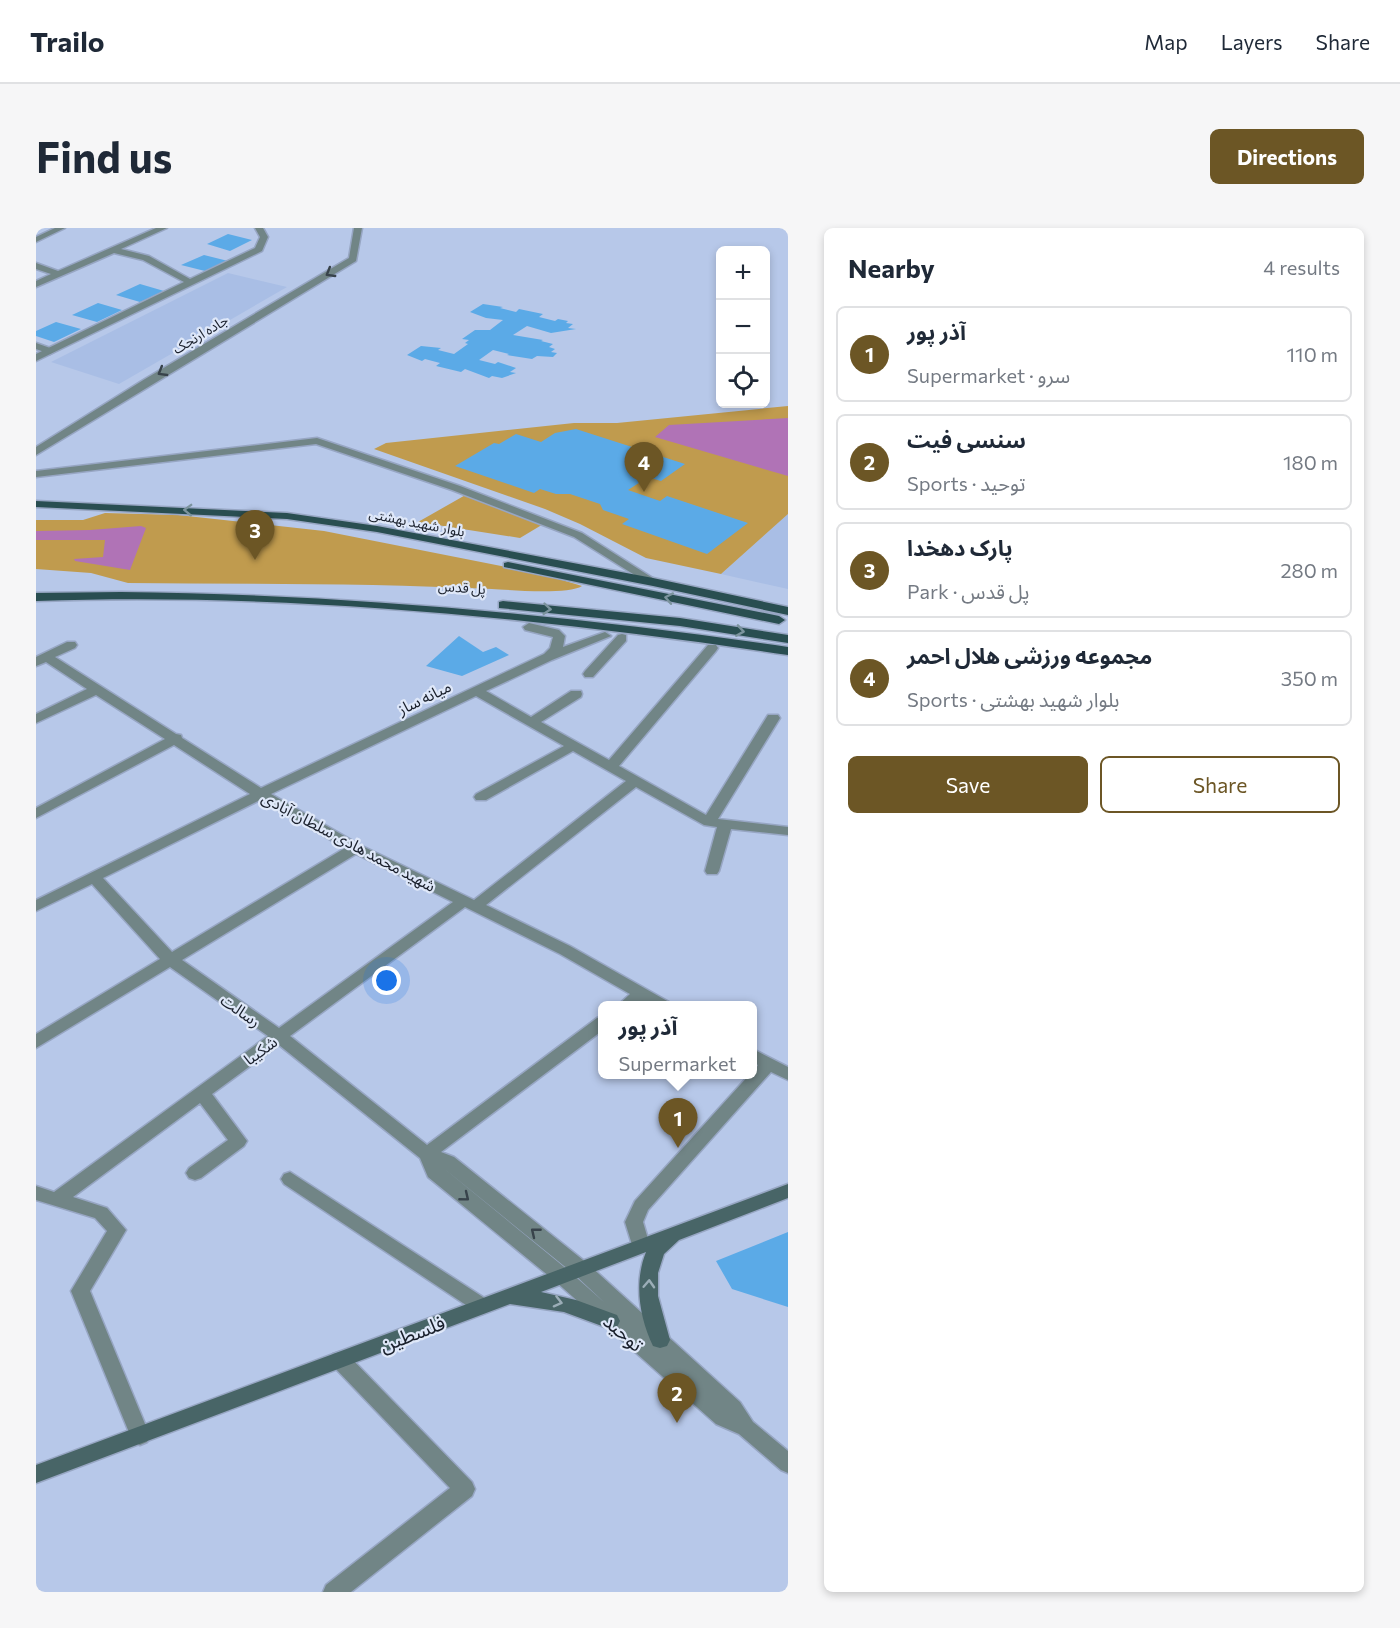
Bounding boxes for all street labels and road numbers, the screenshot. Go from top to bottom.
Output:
street label: جاده ارنجک [169,311,231,358]
street label: بلوار شهید بهشتی [367,504,467,541]
street label: پل قدس [437,577,486,599]
street label: میانه ساز [393,676,454,719]
street label: شهید محمد هادی سلطان آبادی [258,787,439,896]
street label: رسالت [217,990,265,1031]
street label: شکیبا [240,1032,281,1069]
street label: توحید [598,1308,649,1357]
street label: فلسطین [376,1310,449,1357]

